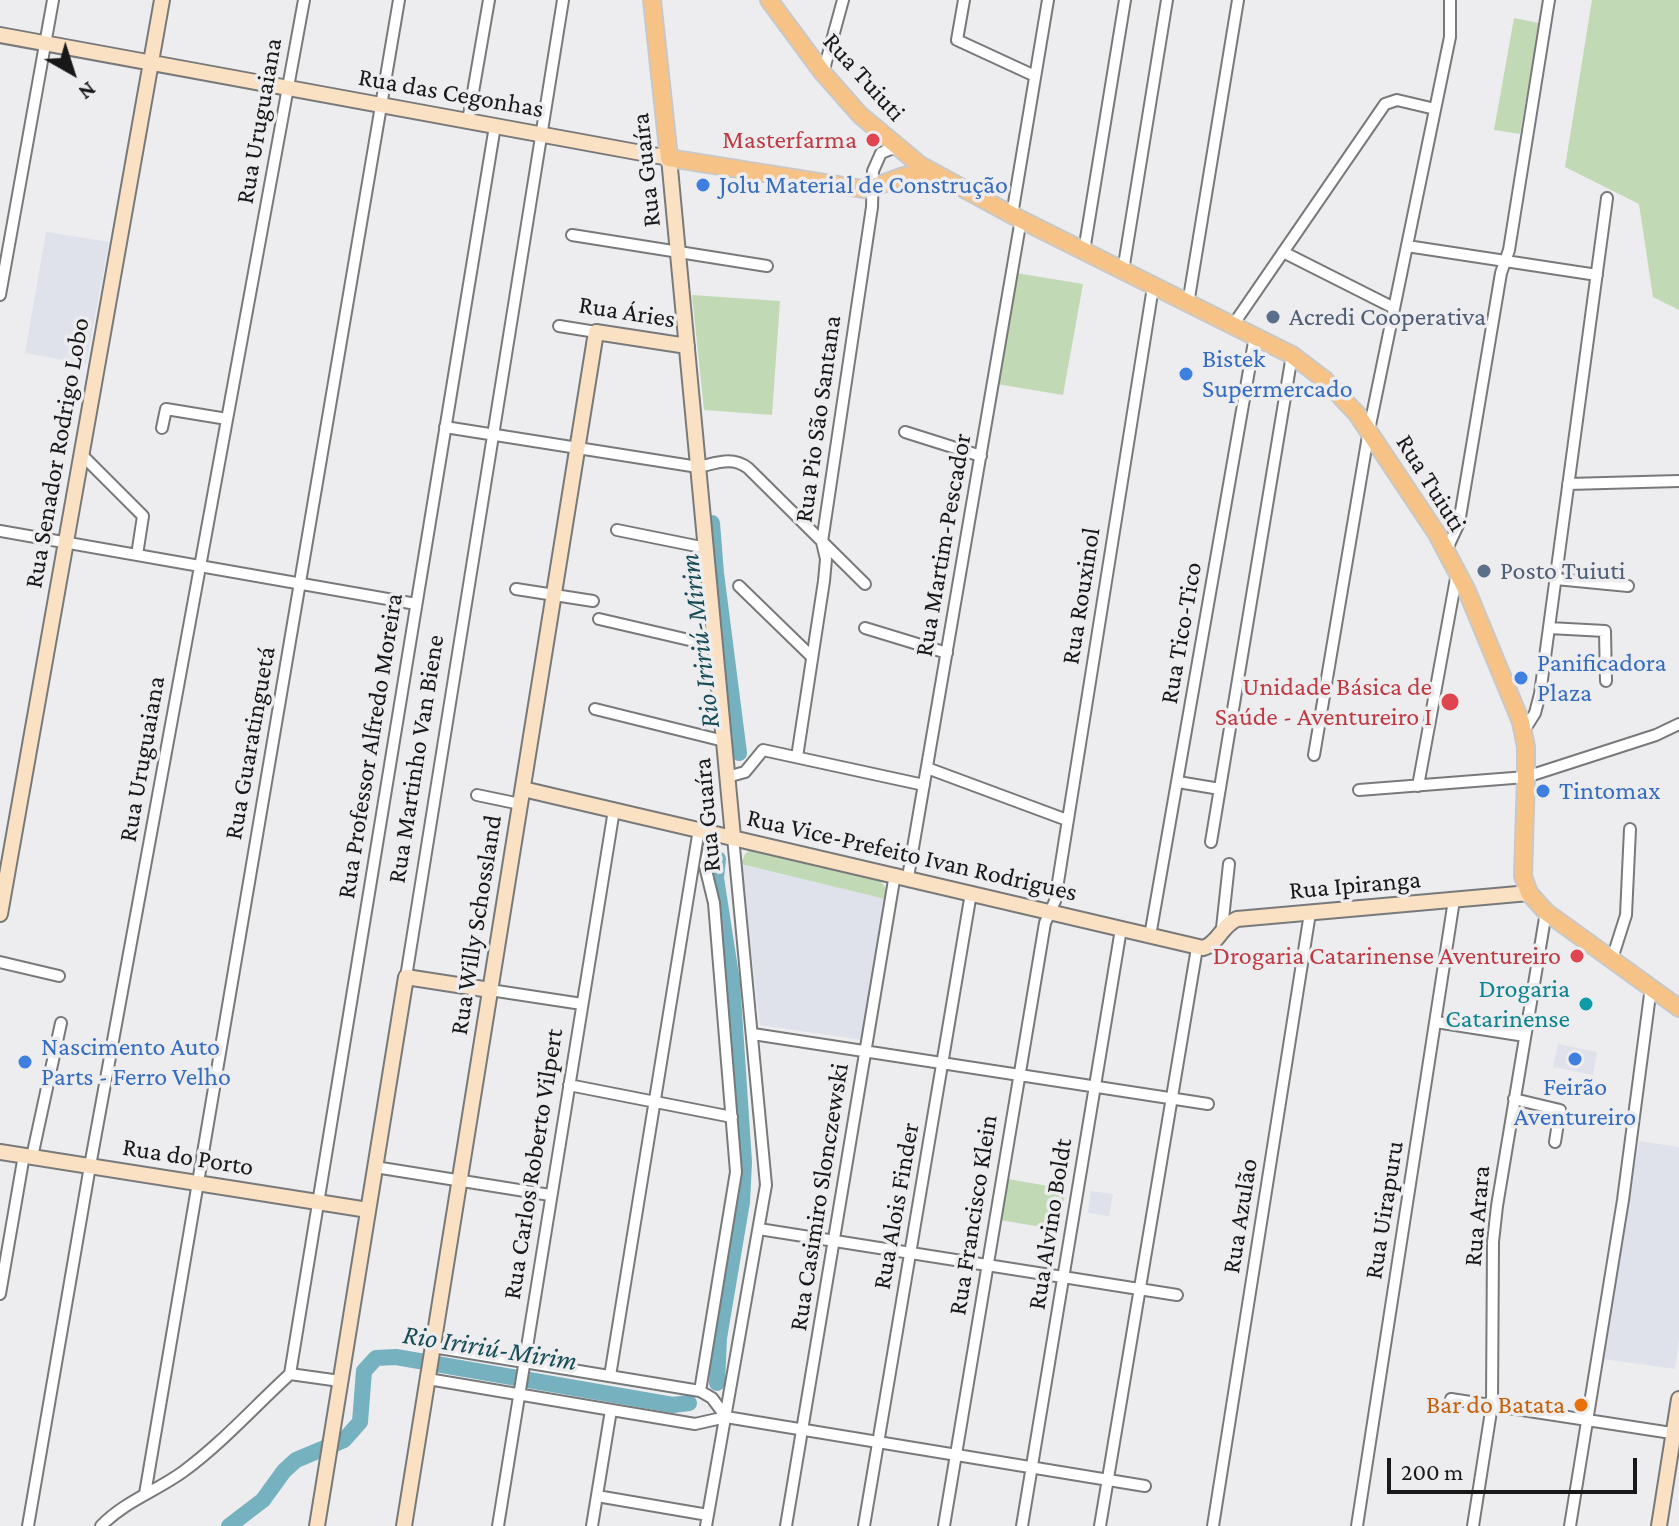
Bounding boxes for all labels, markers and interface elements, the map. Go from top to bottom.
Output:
street label: Rua Tuiuti [816,26,912,128]
north arrow [32,32,112,112]
street label: Rua Uruguaiana [229,36,289,206]
street label: Rua das Cegonhas [356,61,546,125]
text: N [74,77,101,105]
street label: Rua Guaíra [624,111,668,229]
place label: Masterfarma [722,124,857,156]
marker: Masterfarma [864,131,882,149]
place label: Jolu Material de Construção [719,169,1008,201]
marker: Jolu Material de Construção [694,176,712,194]
street label: Rua Áries [577,289,677,335]
place label: Acredi Cooperativa [1289,301,1486,333]
marker: Acredi Cooperativa [1264,308,1282,326]
street label: Rua Pio São Santana [788,313,848,525]
street label: Rua Senador Rodrigo Lobo [18,315,96,591]
place label: Bistek Supermercado [1202,343,1353,404]
marker: Bistek Supermercado [1177,365,1195,383]
street label: Rua Tuiuti [1389,429,1473,537]
street label: Rua Martim-Pescador [908,431,978,659]
street label: Rua Rouxinol [1055,525,1107,667]
water label: Rio Iririú-Mirim [673,552,727,730]
place label: Posto Tuiuti [1500,555,1626,587]
street label: Rua Tico-Tico [1153,560,1209,706]
marker: Posto Tuiuti [1475,562,1493,580]
street label: Rua Professor Alfredo Moreira [330,591,410,901]
street label: Rua Martinho Van Biene [381,633,451,885]
street label: Rua Guaratinguetá [218,644,282,842]
place label: Panificadora Plaza [1537,647,1667,708]
marker: Panificadora Plaza [1512,669,1530,687]
place label: Unidade Básica de Saúde - Aventureiro I [1215,671,1432,732]
street label: Rua Uruguaiana [112,674,172,844]
marker: Unidade Básica de Saúde - Aventureiro I [1439,691,1461,713]
street label: Rua Guaíra [686,757,728,873]
place label: Tintomax [1559,775,1660,807]
marker: Tintomax [1534,782,1552,800]
street label: Rua Vice-Prefeito Ivan Rodrigues [744,802,1080,908]
street label: Rua Willy Schossland [443,813,509,1037]
street label: Rua Ipiranga [1288,864,1422,906]
place label: Drogaria Catarinense Aventureiro [1213,940,1561,972]
marker: Drogaria Catarinense Aventureiro [1568,947,1586,965]
place label: Drogaria Catarinense [1445,973,1570,1034]
marker: Drogaria Catarinense [1577,995,1595,1013]
street label: Rua Carlos Roberto Vilpert [496,1026,570,1302]
place label: Nascimento Auto Parts - Ferro Velho [41,1031,231,1092]
marker: Feirão Aventureiro [1566,1050,1584,1068]
marker: Nascimento Auto Parts - Ferro Velho [16,1053,34,1071]
street label: Rua Casimiro Slonczewski [782,1061,856,1333]
place label: Feirão Aventureiro [1514,1071,1636,1132]
street label: Rua Francisco Klein [942,1113,1004,1317]
street label: Rua Alois Finder [866,1120,926,1292]
street label: Rua do Porto [120,1131,256,1183]
street label: Rua Alvino Boldt [1021,1136,1079,1312]
street label: Rua Uirapuru [1358,1139,1410,1281]
street label: Rua Azulão [1216,1156,1264,1276]
street label: Rua Arara [1457,1164,1497,1268]
water label: Rio Iririú-Mirim [400,1318,580,1378]
place label: Bar do Batata [1426,1389,1565,1421]
marker: Bar do Batata [1572,1396,1590,1414]
scale bar [1391,1442,1641,1492]
text: 200 m [1401,1458,1463,1485]

